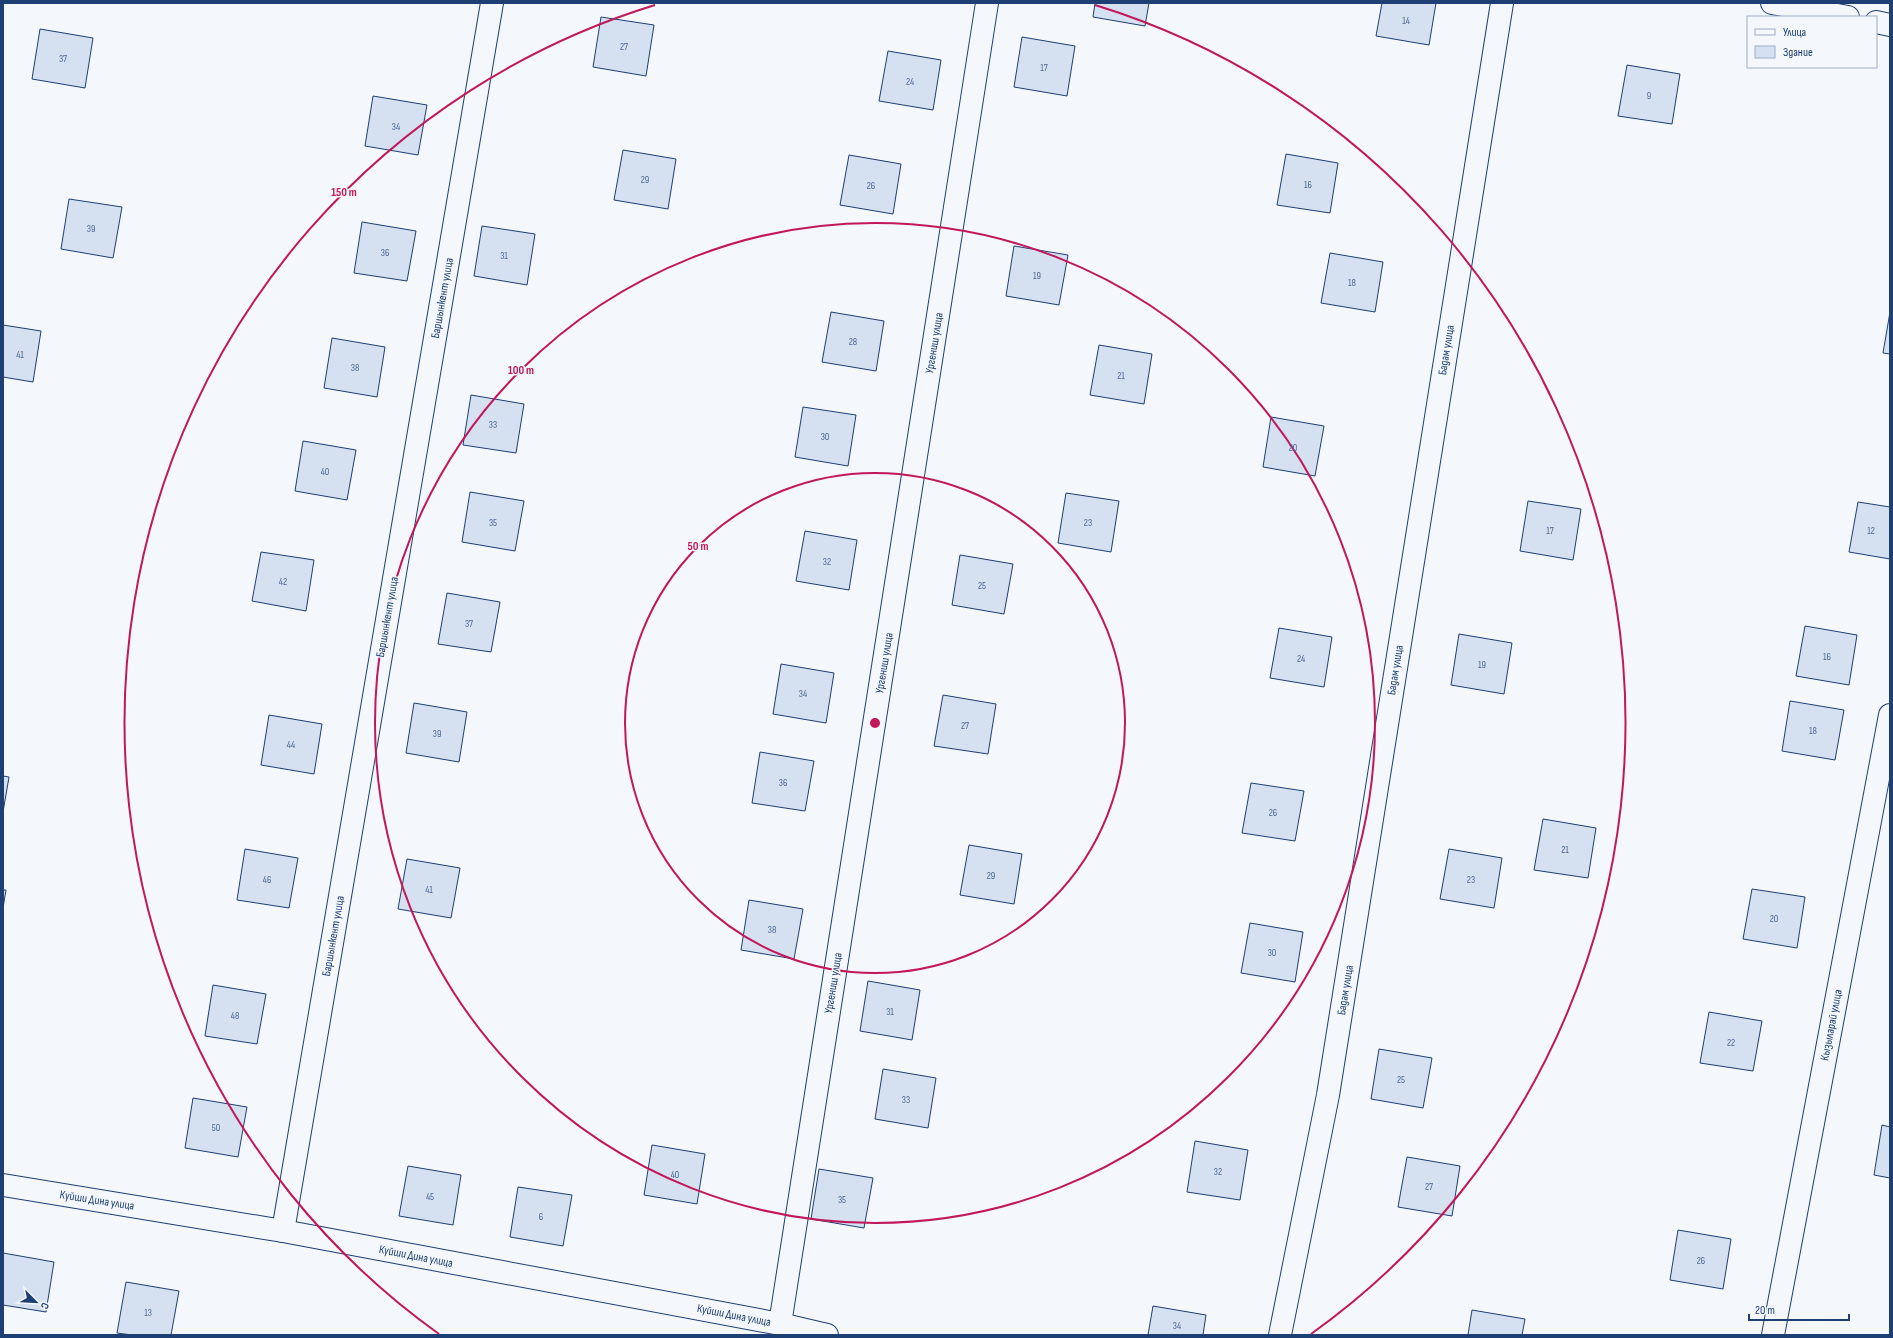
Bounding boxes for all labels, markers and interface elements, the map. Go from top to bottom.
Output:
house number: 14 [1402,15,1410,27]
legend [1747,16,1877,68]
text: Улица [1783,25,1807,40]
house number: 27 [620,41,628,53]
text: Здание [1783,45,1813,60]
house number: 37 [59,53,67,65]
house number: 17 [1040,62,1048,74]
house number: 24 [906,76,914,88]
house number: 9 [1647,90,1651,102]
house number: 34 [392,121,400,133]
house number: 29 [641,174,649,186]
house number: 16 [1304,179,1312,191]
house number: 26 [867,180,875,192]
text: 150 m [331,185,357,200]
house number: 39 [87,223,95,235]
house number: 36 [381,247,389,259]
house number: 31 [500,250,508,262]
street label: Баршынкент улица [428,256,457,340]
house number: 19 [1033,270,1041,282]
house number: 18 [1348,277,1356,289]
street label: Ургениш улица [922,311,947,375]
street label: Бадам улица [1435,324,1458,376]
house number: 28 [849,336,857,348]
house number: 41 [16,349,24,361]
house number: 38 [351,362,359,374]
text: 100 m [508,363,534,378]
house number: 21 [1117,370,1125,382]
house number: 33 [489,419,497,431]
house number: 30 [821,431,829,443]
house number: 20 [1289,442,1297,454]
house number: 40 [321,466,329,478]
house number: 35 [489,517,497,529]
house number: 23 [1084,517,1092,529]
house number: 17 [1546,525,1554,537]
house number: 12 [1867,525,1875,537]
text: 50 m [688,539,708,554]
house number: 32 [823,556,831,568]
street label: Баршынкент улица [373,575,402,659]
house number: 42 [279,576,287,588]
house number: 25 [978,580,986,592]
house number: 37 [465,618,473,630]
street label: Ургениш улица [872,631,897,695]
street label: Бадам улица [1384,644,1407,696]
house number: 16 [1823,651,1831,663]
house number: 24 [1297,653,1305,665]
house number: 19 [1478,659,1486,671]
house number: 34 [799,688,807,700]
centre of rings [868,716,882,730]
house number: 27 [961,720,969,732]
house number: 18 [1809,725,1817,737]
house number: 39 [433,728,441,740]
house number: 44 [287,739,295,751]
house number: 36 [779,777,787,789]
house number: 26 [1269,807,1277,819]
house number: 21 [1561,844,1569,856]
house number: 29 [987,870,995,882]
house number: 46 [263,874,271,886]
house number: 23 [1467,874,1475,886]
house number: 41 [425,884,433,896]
street label: Баршынкент улица [319,894,348,978]
house number: 20 [1770,913,1778,925]
house number: 38 [768,924,776,936]
house number: 30 [1268,947,1276,959]
street label: Ургениш улица [821,951,846,1015]
street label: Бадам улица [1334,964,1357,1016]
street label: Кызыларай улица [1817,988,1846,1062]
house number: 31 [886,1006,894,1018]
house number: 48 [231,1010,239,1022]
house number: 22 [1727,1037,1735,1049]
house number: 25 [1397,1074,1405,1086]
house number: 33 [902,1094,910,1106]
house number: 50 [212,1122,220,1134]
house number: 32 [1214,1166,1222,1178]
house number: 40 [671,1169,679,1181]
house number: 27 [1425,1181,1433,1193]
street label: Куйши Дина улица [59,1187,136,1214]
house number: 45 [426,1191,434,1203]
house number: 35 [838,1194,846,1206]
house number: 6 [539,1211,543,1223]
street label: Куйши Дина улица [378,1242,455,1271]
house number: 26 [1697,1255,1705,1267]
north arrow [16,1282,56,1322]
scale bar [1749,1296,1849,1322]
text: С [37,1301,52,1311]
street label: Куйши Дина улица [696,1301,773,1330]
text: 20 m [1755,1303,1775,1318]
house number: 13 [144,1307,152,1319]
house number: 34 [1173,1320,1181,1332]

